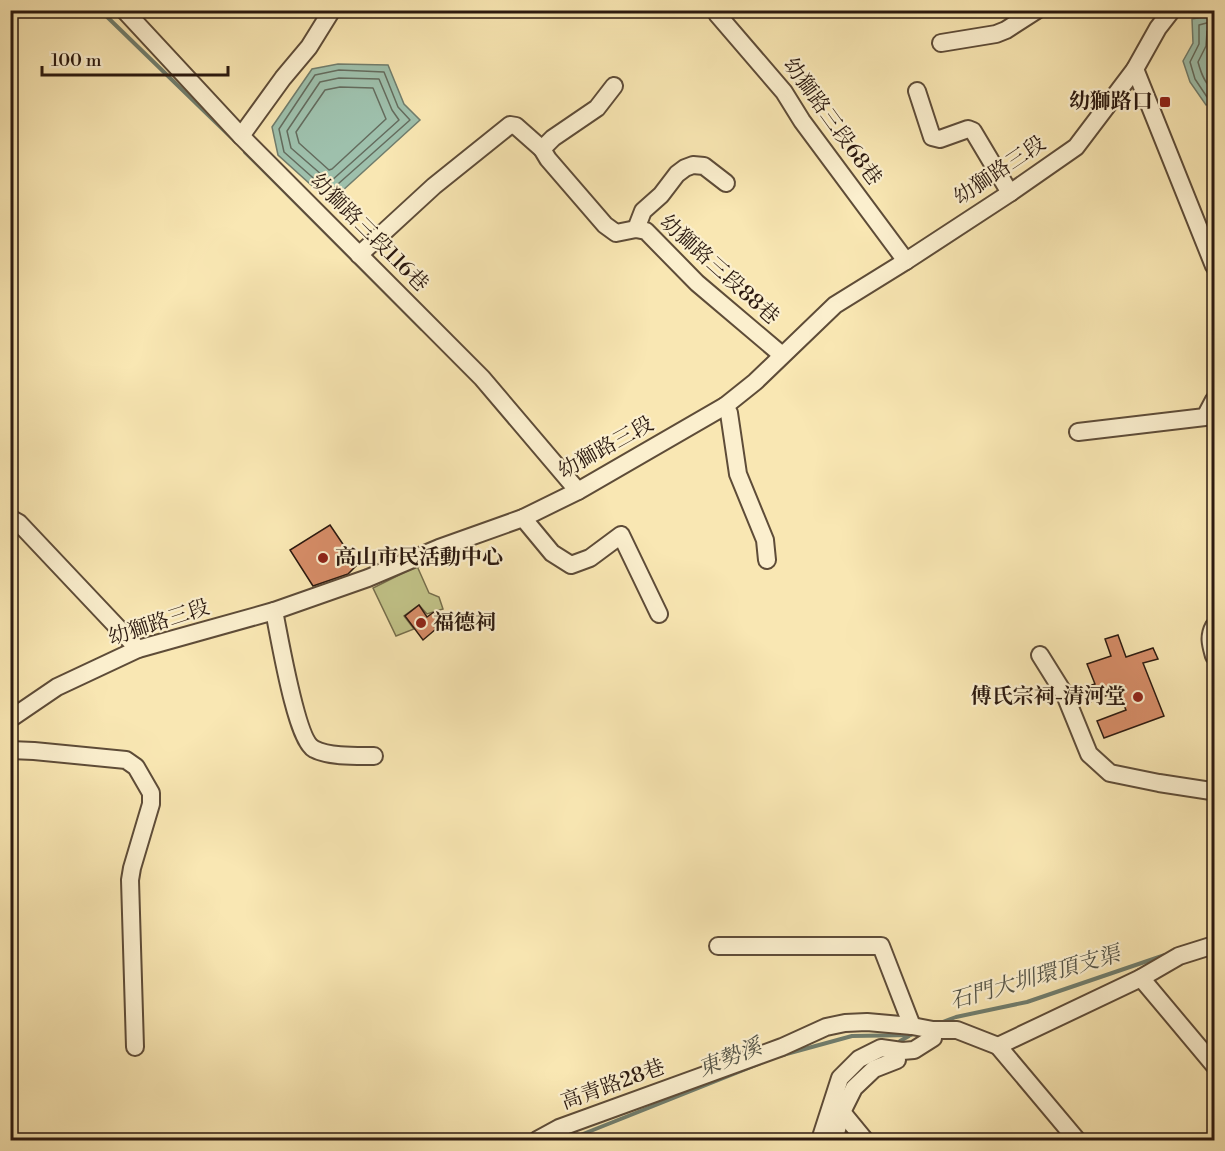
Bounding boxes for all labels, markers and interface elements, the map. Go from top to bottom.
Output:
scale bar [42,39,228,77]
text: 100 m [51,49,102,72]
street label: 幼獅路三段68巷 [777,53,887,191]
place label: 幼獅路口 [1069,89,1153,115]
marker: 幼獅路口 [1158,95,1172,109]
street label: 幼獅路三段 [949,131,1051,211]
street label: 幼獅路三段116巷 [304,168,434,298]
street label: 幼獅路三段88巷 [654,210,784,330]
street label: 幼獅路三段 [554,411,658,485]
place label: 高山市民活動中心 [335,545,503,571]
marker: 高山市民活動中心 [316,551,330,565]
street label: 幼獅路三段 [105,594,213,652]
place label: 福德祠 [433,610,496,636]
marker: 福德祠 [414,616,428,630]
place label: 傅氏宗祠-清河堂 [971,684,1126,710]
marker: 傅氏宗祠-清河堂 [1131,690,1145,704]
water label: 石門大圳環頂支渠 [947,940,1126,1015]
water label: 東勢溪 [694,1032,768,1083]
street label: 高青路28巷 [557,1054,669,1116]

